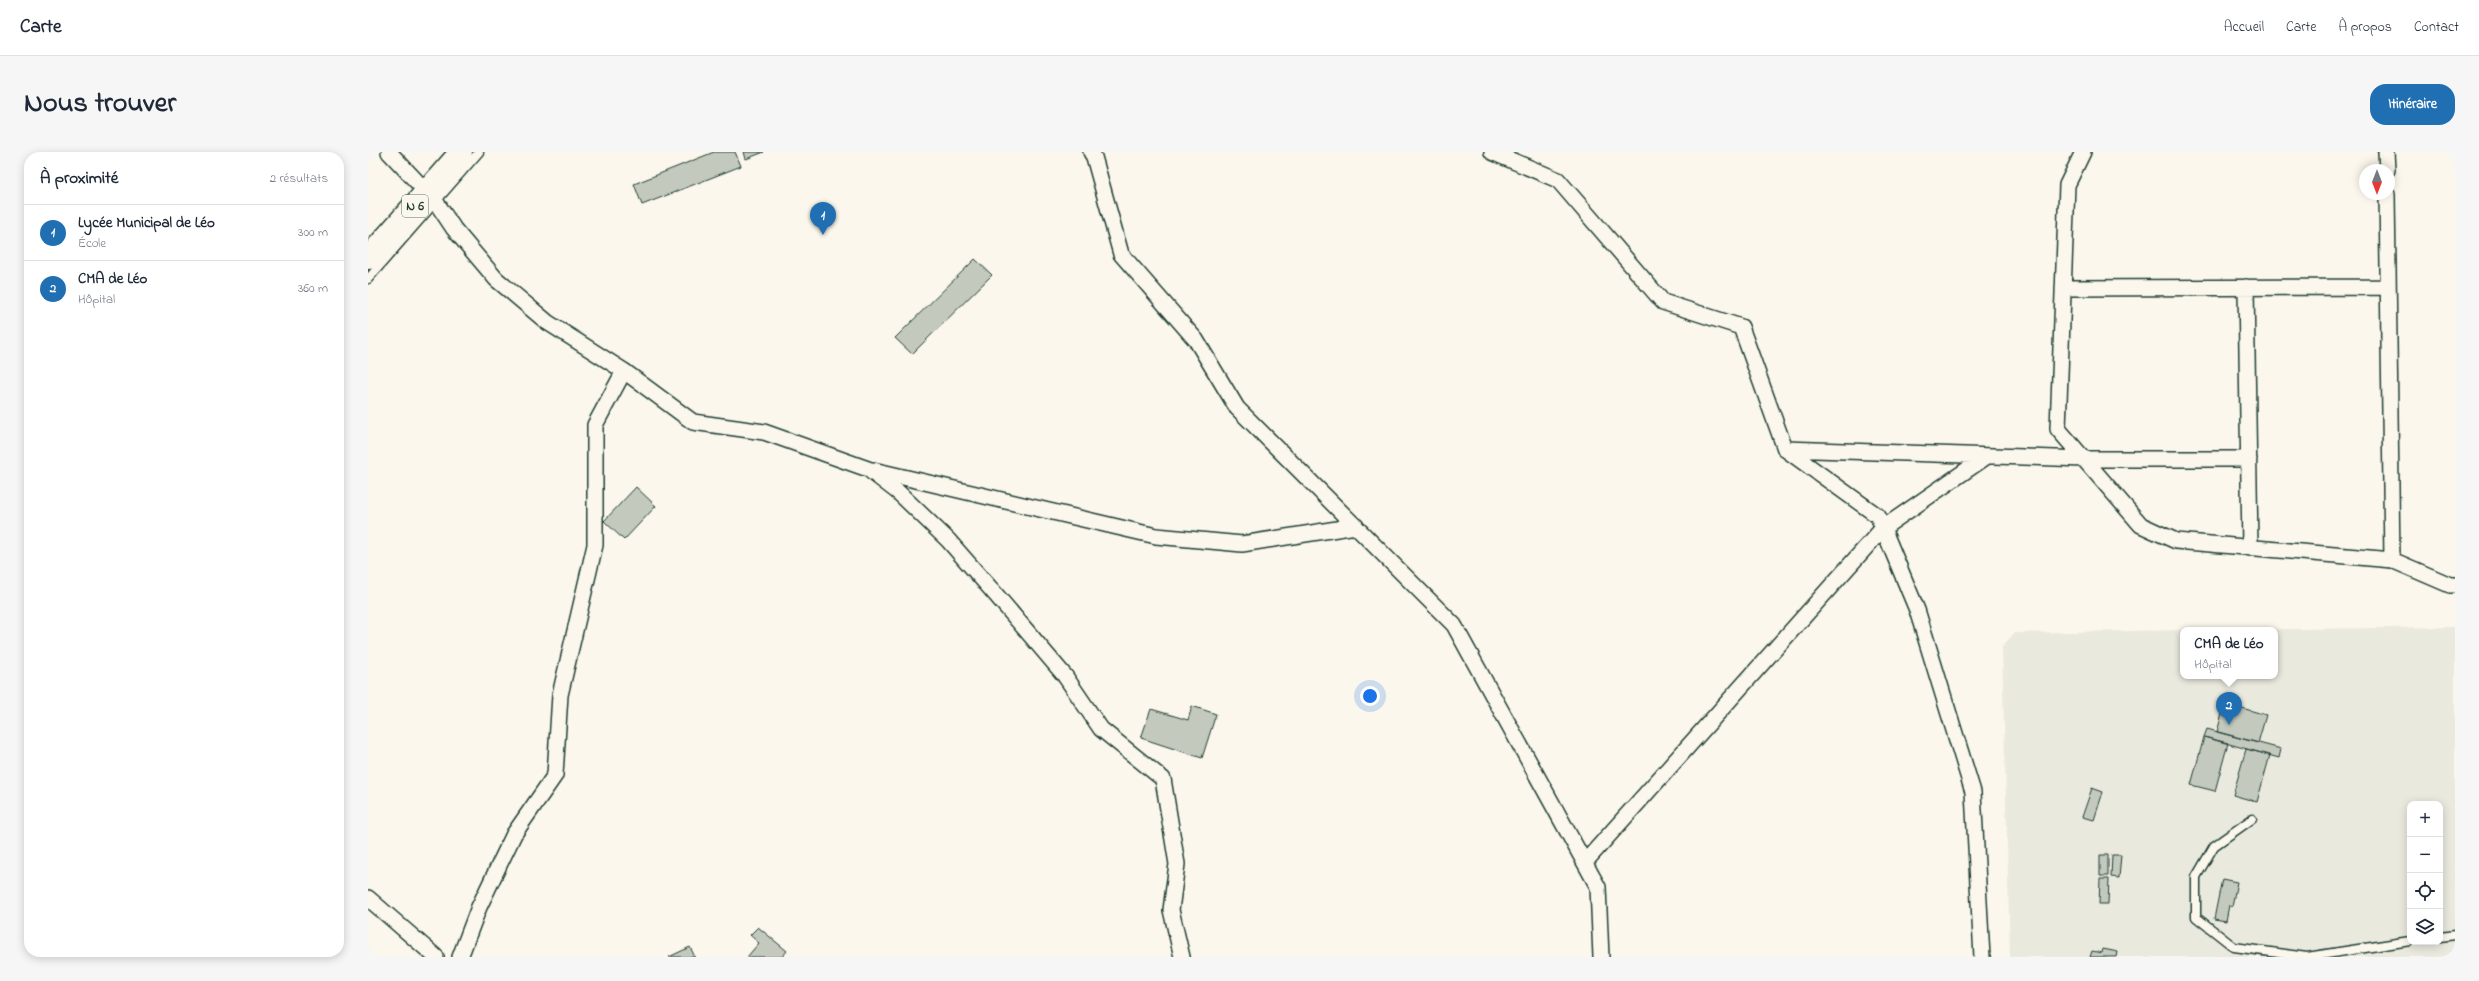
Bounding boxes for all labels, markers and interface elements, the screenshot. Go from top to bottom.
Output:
text: Carte [20,14,61,41]
text: Accueil [2224,17,2264,38]
text: Carte [2286,17,2317,38]
text: À propos [2339,17,2392,38]
text: Contact [2414,17,2459,38]
text: Nous trouver [24,84,176,125]
button: Itinéraire [2370,84,2455,125]
north arrow [2359,164,2395,200]
text: À proximité [40,166,118,191]
text: 2 résultats [270,169,328,188]
road number: N 6 [402,195,428,217]
pin: 1 [810,202,836,235]
text: Lycée Municipal de Léo [78,212,215,234]
text: 1 [51,223,55,242]
text: 300 m [298,223,328,242]
text: École [78,234,106,253]
text: CMA de Léo [78,268,147,290]
text: 2 [50,279,56,298]
text: 360 m [298,279,328,298]
text: Hôpital [78,290,115,309]
popup [2180,627,2278,679]
text: CMA de Léo [2194,633,2264,655]
text: Hôpital [2194,655,2232,674]
your location [1360,686,1380,706]
pin: 2 [2216,692,2242,725]
map controls [2407,801,2443,945]
button: + [2407,801,2443,837]
button: − [2407,837,2443,873]
button: locate [2407,873,2443,909]
button: layers [2407,909,2443,945]

